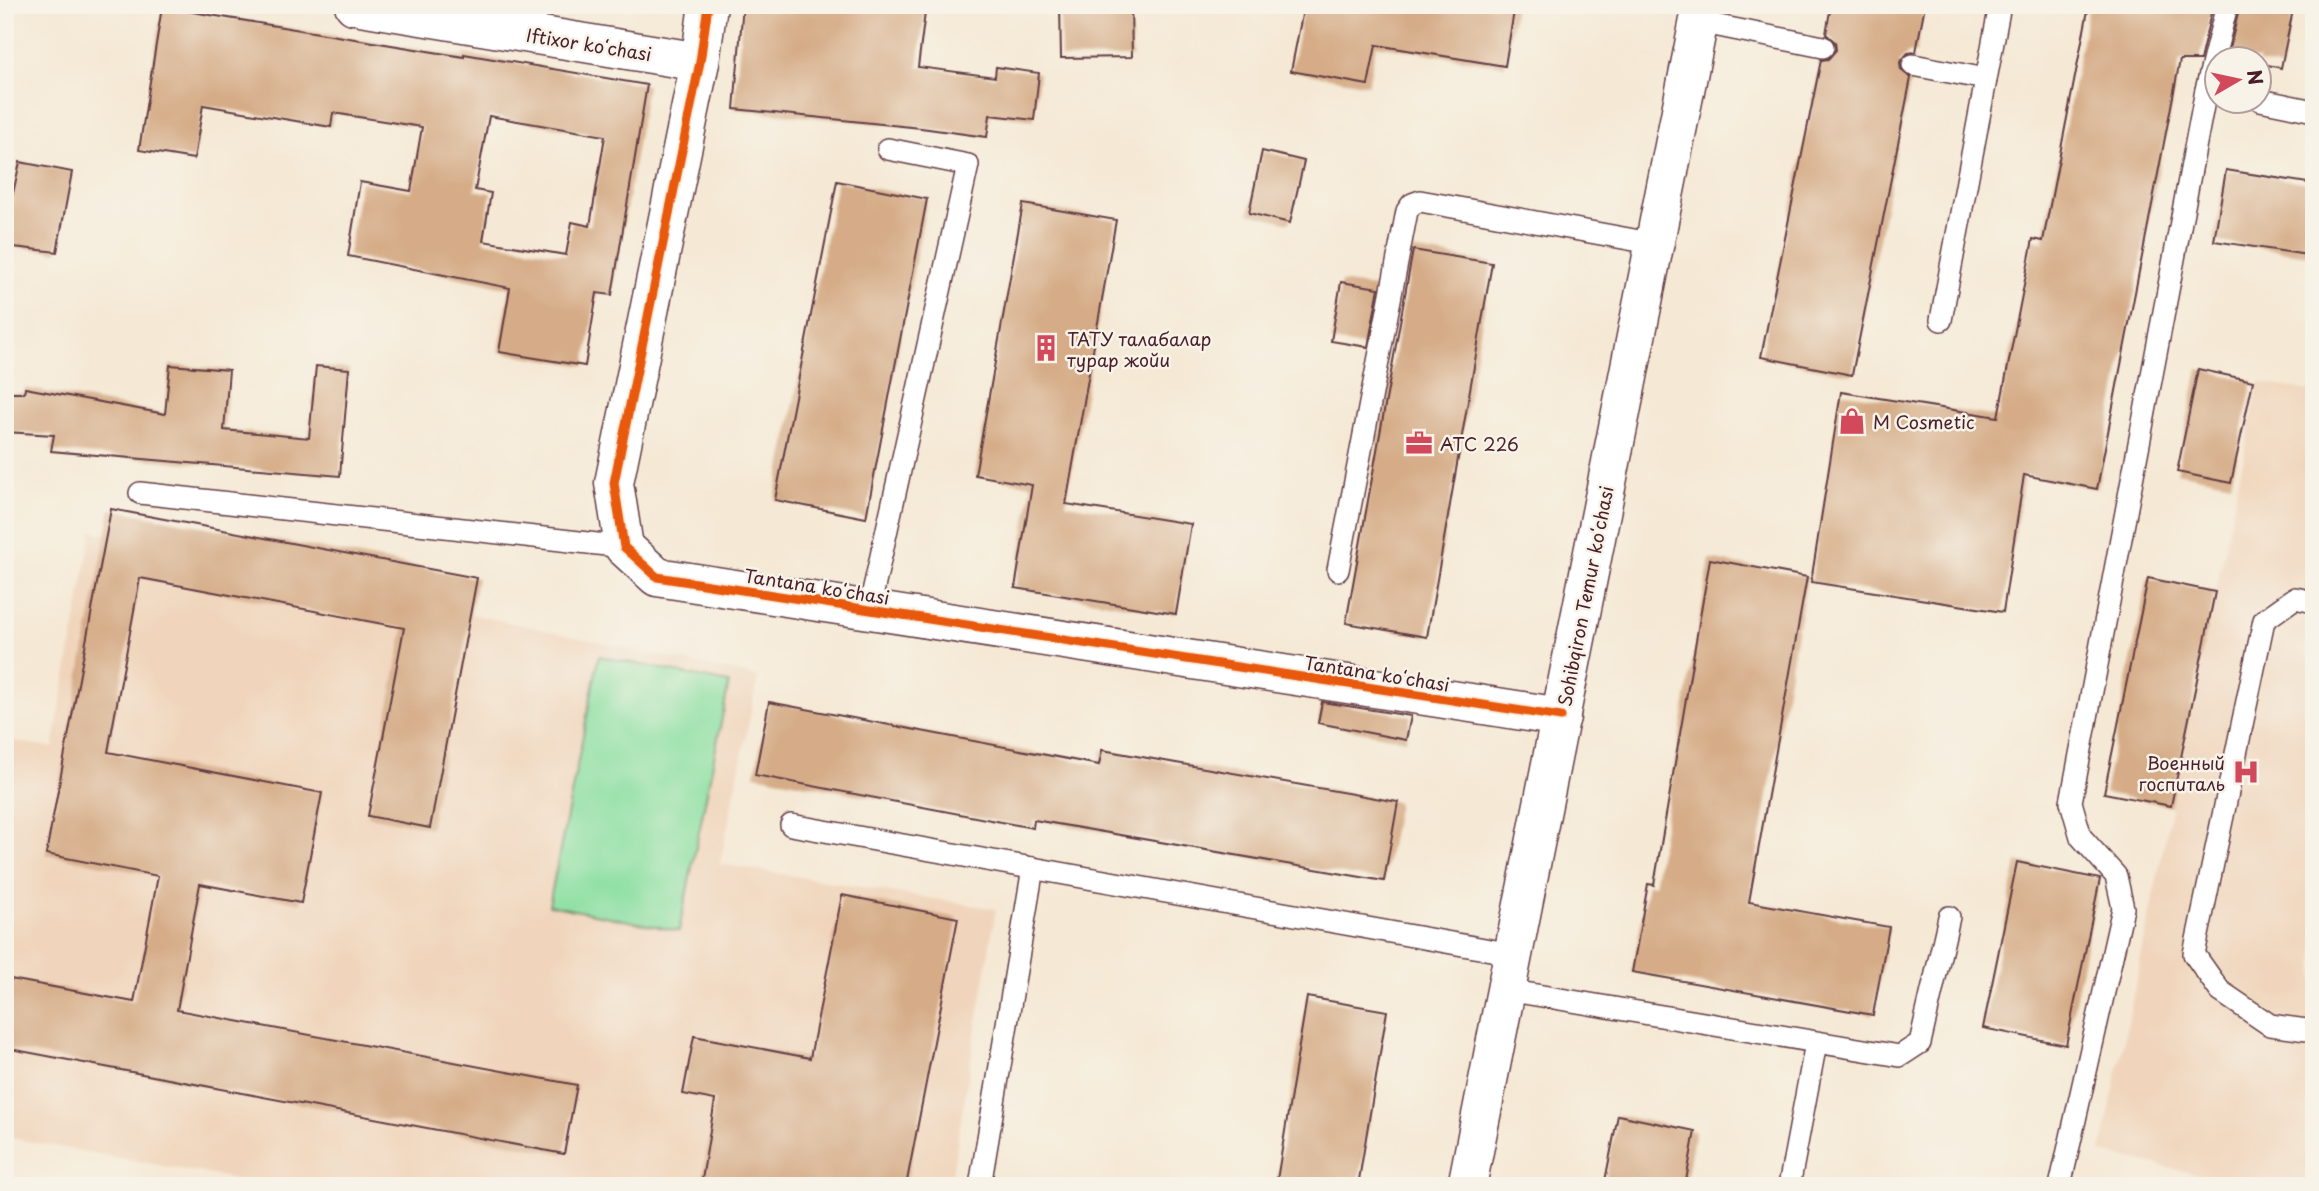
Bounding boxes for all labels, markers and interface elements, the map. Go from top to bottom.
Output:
street label: Iftixor koʻchasi [524,21,654,67]
north arrow [2204,46,2274,116]
text: N [2241,68,2271,87]
place label: ТАТУ талабалар турар жойи [1067,325,1211,373]
building icon: ТАТУ талабалар турар жойи [1031,333,1061,363]
shop icon: M Cosmetic [1837,406,1867,436]
place label: M Cosmetic [1873,408,1975,435]
office icon: АТС 226 [1404,428,1434,458]
place label: АТС 226 [1440,430,1519,457]
street label: Sohibqiron Temur koʻchasi [1550,483,1620,709]
street label: Tantana koʻchasi [742,561,892,611]
street label: Tantana koʻchasi [1302,648,1452,698]
place label: Военный госпиталь [2138,749,2225,797]
hospital icon: Военный госпиталь [2231,757,2261,787]

